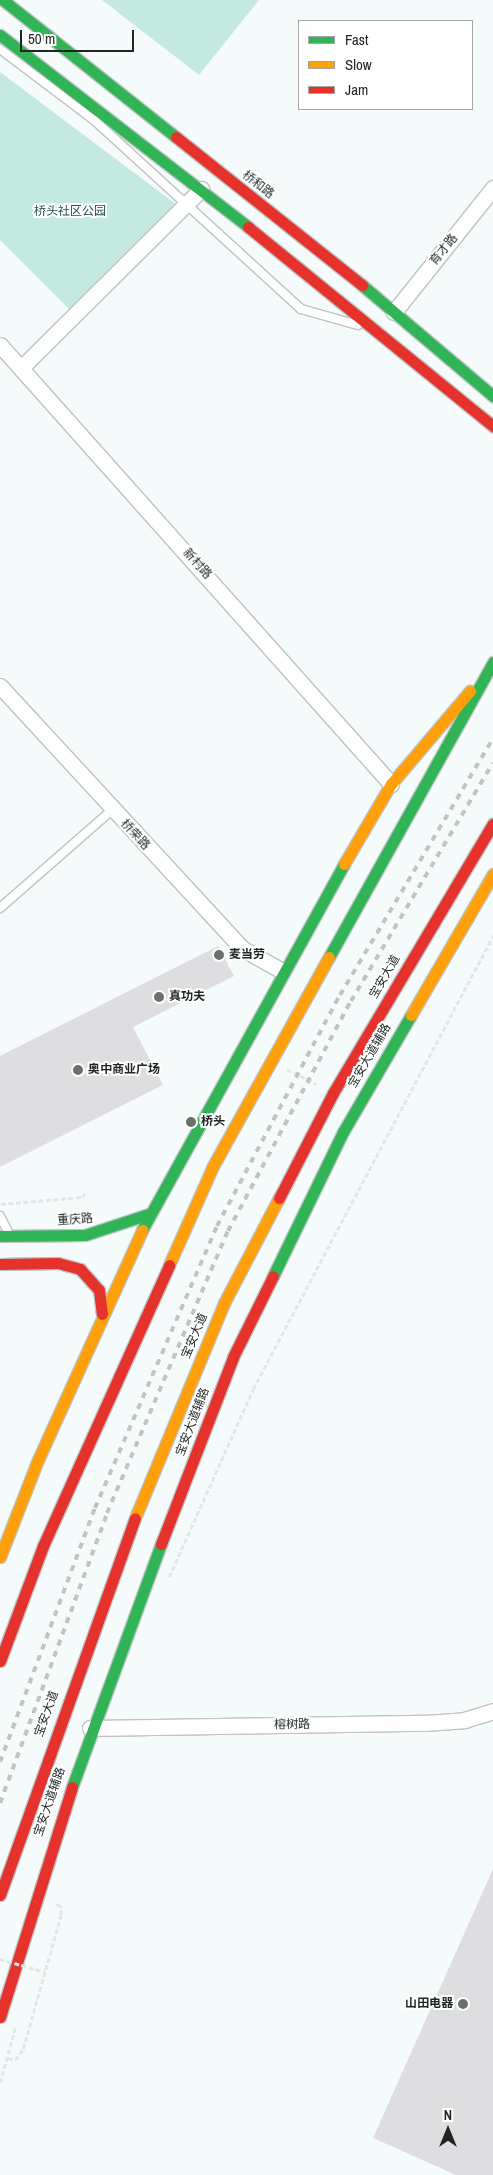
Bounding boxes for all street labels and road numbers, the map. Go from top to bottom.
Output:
street label: 桥和路 [239,168,277,202]
street label: 育才路 [427,231,461,269]
street label: 新村路 [180,546,214,582]
street label: 桥荣路 [117,817,153,853]
street label: 宝安大道 [367,953,403,1001]
street label: 宝安大道辅路 [346,1021,394,1091]
street label: 重庆路 [57,1212,93,1228]
street label: 宝安大道 [179,1311,211,1361]
street label: 宝安大道辅路 [173,1386,213,1458]
street label: 宝安大道 [32,1689,62,1739]
street label: 榕树路 [274,1717,310,1733]
street label: 宝安大道辅路 [31,1766,69,1838]

